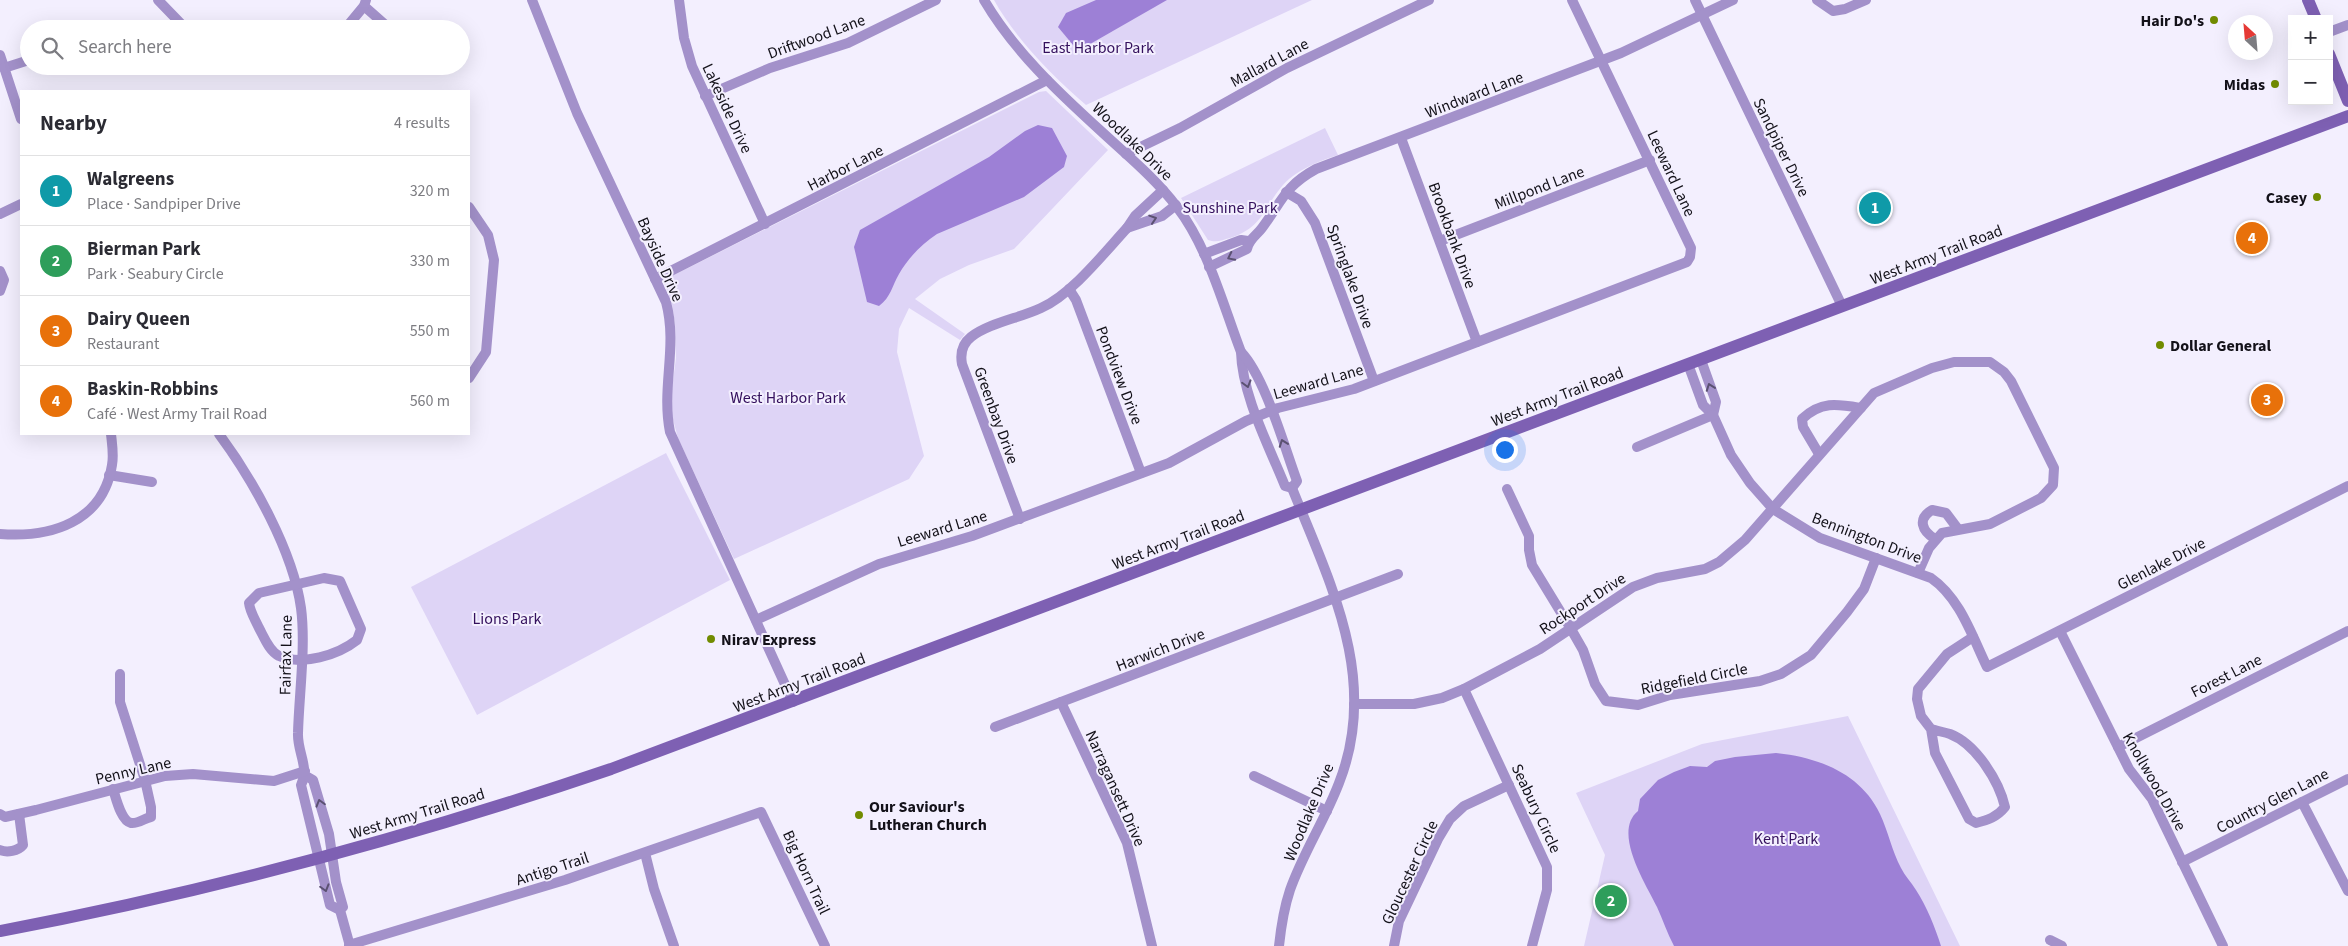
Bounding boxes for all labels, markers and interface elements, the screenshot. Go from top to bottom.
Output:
street label: Driftwood Lane [765,9,868,65]
place label: Hair Do's [2140,10,2204,32]
marker: Hair Do's [2208,14,2220,26]
north arrow [2228,15,2273,60]
map controls [2288,15,2333,105]
button: + [2288,15,2333,60]
search box [20,20,470,75]
street label: Mallard Lane [1226,33,1313,93]
icon: search [38,34,66,62]
text: Search here [78,34,172,61]
park label: East Harbor Park [1042,37,1154,59]
street label: Lakeside Drive [697,60,758,157]
button: − [2288,60,2333,105]
street label: Windward Lane [1422,66,1527,124]
place label: Midas [2224,74,2265,96]
marker: Midas [2269,78,2281,90]
street label: Sandpiper Drive [1748,94,1815,201]
street label: Woodlake Drive [1087,98,1178,186]
text: Nearby [40,108,107,138]
text: 4 results [394,112,450,134]
street label: Leeward Lane [1641,127,1701,220]
street label: Harbor Lane [804,139,887,197]
street label: Millpond Lane [1491,161,1588,215]
text: Walgreens [87,166,174,193]
street label: Brookbank Drive [1423,179,1481,291]
text: 1 [52,180,60,202]
text: 320 m [410,180,450,202]
place label: Casey [2266,187,2308,209]
pin: 1 [1859,189,1891,227]
marker: Casey [2311,191,2323,203]
text: Place · Sandpiper Drive [87,193,241,215]
park label: Sunshine Park [1182,197,1278,219]
street label: Bayside Drive [632,214,689,305]
one-way arrow [1149,215,1157,225]
pin: 4 [2236,219,2268,257]
street label: West Army Trail Road [1867,220,2006,290]
street label: Springlake Drive [1321,221,1379,332]
text: Bierman Park [87,236,201,263]
text: 2 [52,250,60,272]
text: 330 m [410,250,450,272]
one-way arrow [1228,251,1237,261]
text: Park · Seabury Circle [87,263,224,285]
text: Dairy Queen [87,306,190,333]
text: 3 [52,320,60,342]
text: 550 m [410,320,450,342]
street label: Pondview Drive [1090,323,1148,428]
text: Restaurant [87,333,160,355]
place label: Dollar General [2170,335,2271,357]
marker: Dollar General [2154,339,2166,351]
street label: Leeward Lane [1271,359,1366,405]
street label: West Army Trail Road [1488,362,1627,432]
street label: Greenbay Drive [968,364,1024,467]
text: Baskin-Robbins [87,376,218,403]
one-way arrow [1242,380,1252,388]
pin: 3 [2251,381,2283,419]
one-way arrow [1706,383,1716,392]
park label: West Harbor Park [730,387,846,409]
text: 4 [52,390,60,412]
text: 560 m [410,390,450,412]
text: Café · West Army Trail Road [87,403,267,425]
your location [1492,437,1518,463]
one-way arrow [1279,439,1289,448]
street label: Leeward Lane [895,505,990,553]
street label: West Army Trail Road [1109,505,1248,575]
street label: Bennington Drive [1809,507,1925,569]
street label: Glenlake Drive [2114,532,2209,596]
street label: Rockport Drive [1535,568,1630,640]
park label: Lions Park [473,608,542,630]
street label: Fairfax Lane [274,615,298,695]
street label: Harwich Drive [1113,623,1208,677]
place label: Nirav Express [721,629,816,651]
marker: Nirav Express [705,633,717,645]
street label: West Army Trail Road [730,648,869,718]
street label: Forest Lane [2187,649,2266,703]
street label: Ridgefield Circle [1639,658,1749,700]
street label: Narragansett Drive [1080,727,1151,850]
street label: Knollwood Drive [2117,728,2191,835]
street label: Penny Lane [93,752,173,790]
street label: Woodlake Drive [1278,760,1339,865]
street label: Seabury Circle [1506,760,1566,857]
street label: Country Glen Lane [2212,763,2333,839]
street label: West Army Trail Road [347,783,488,845]
place label: Our Saviour's Lutheran Church [869,796,987,836]
one-way arrow [316,799,326,807]
marker: Our Saviour's Lutheran Church [853,809,865,821]
street label: Gloucester Circle [1376,817,1444,928]
street label: Big Horn Trail [777,827,835,918]
park label: Kent Park [1754,828,1818,850]
street label: Antigo Trail [513,847,592,891]
pin: 2 [1595,882,1627,920]
one-way arrow [319,883,329,891]

